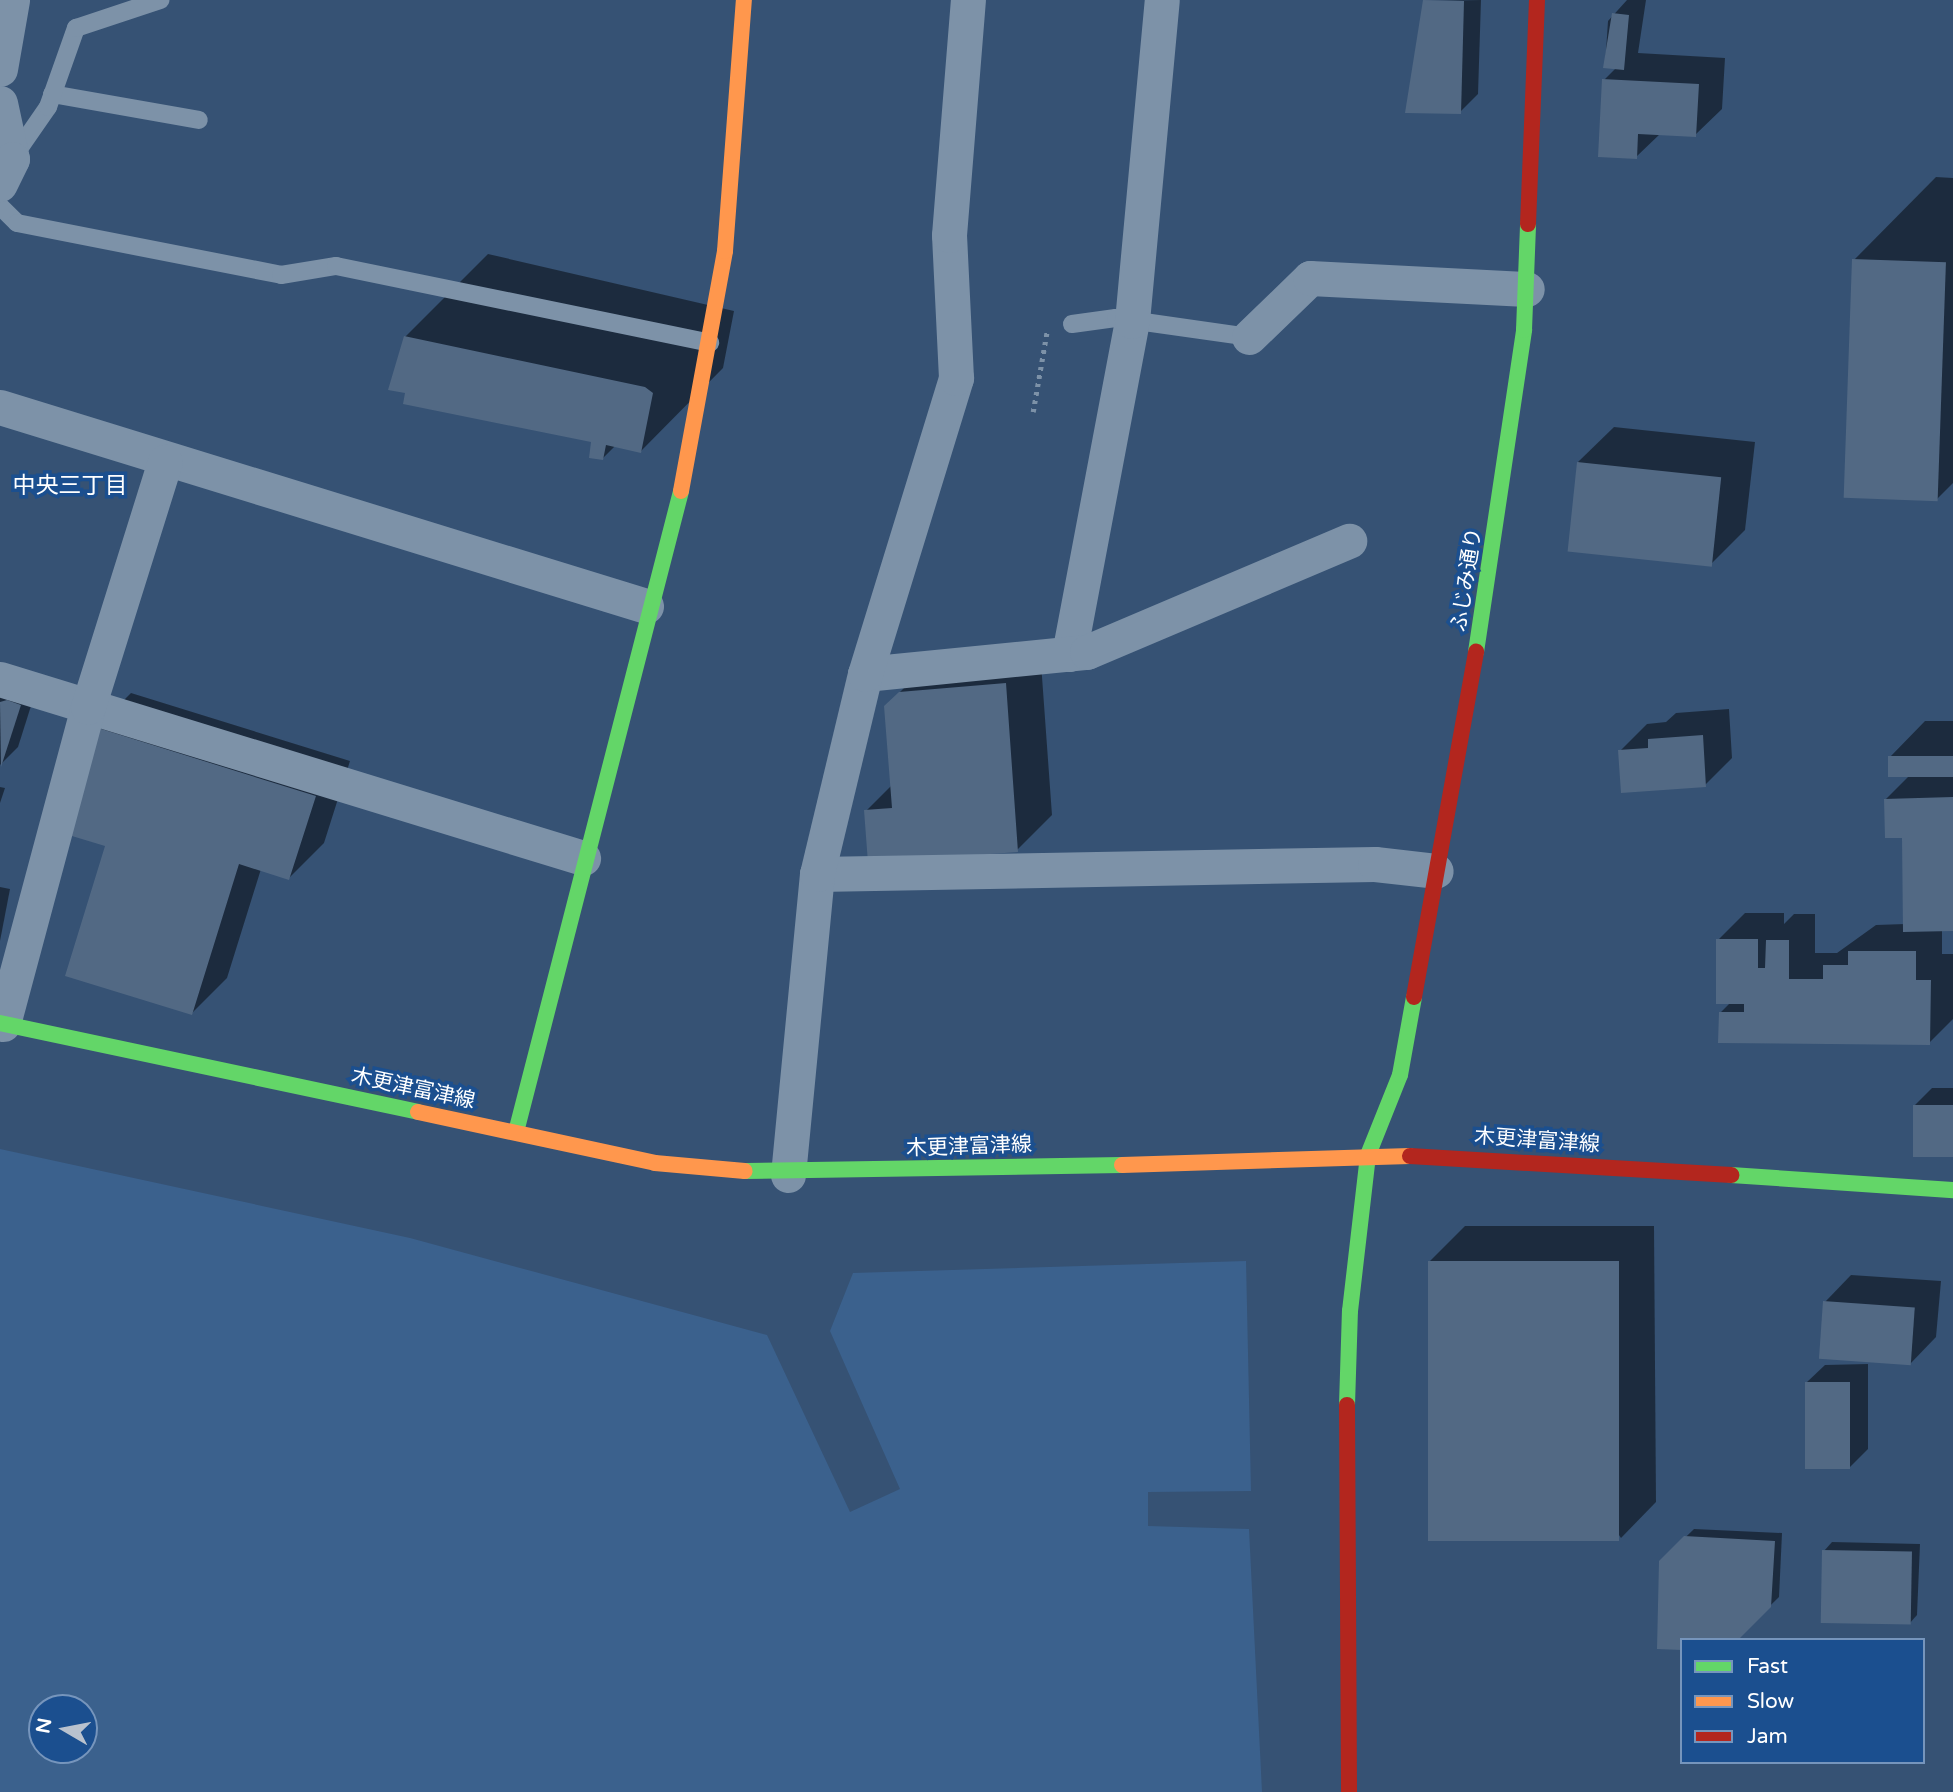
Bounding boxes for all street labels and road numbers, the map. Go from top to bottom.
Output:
street label: ふじみ通り [1446,526,1488,634]
street label: 木更津富津線 [349,1064,477,1114]
street label: 木更津富津線 [1473,1124,1601,1158]
street label: 木更津富津線 [906,1132,1032,1162]

